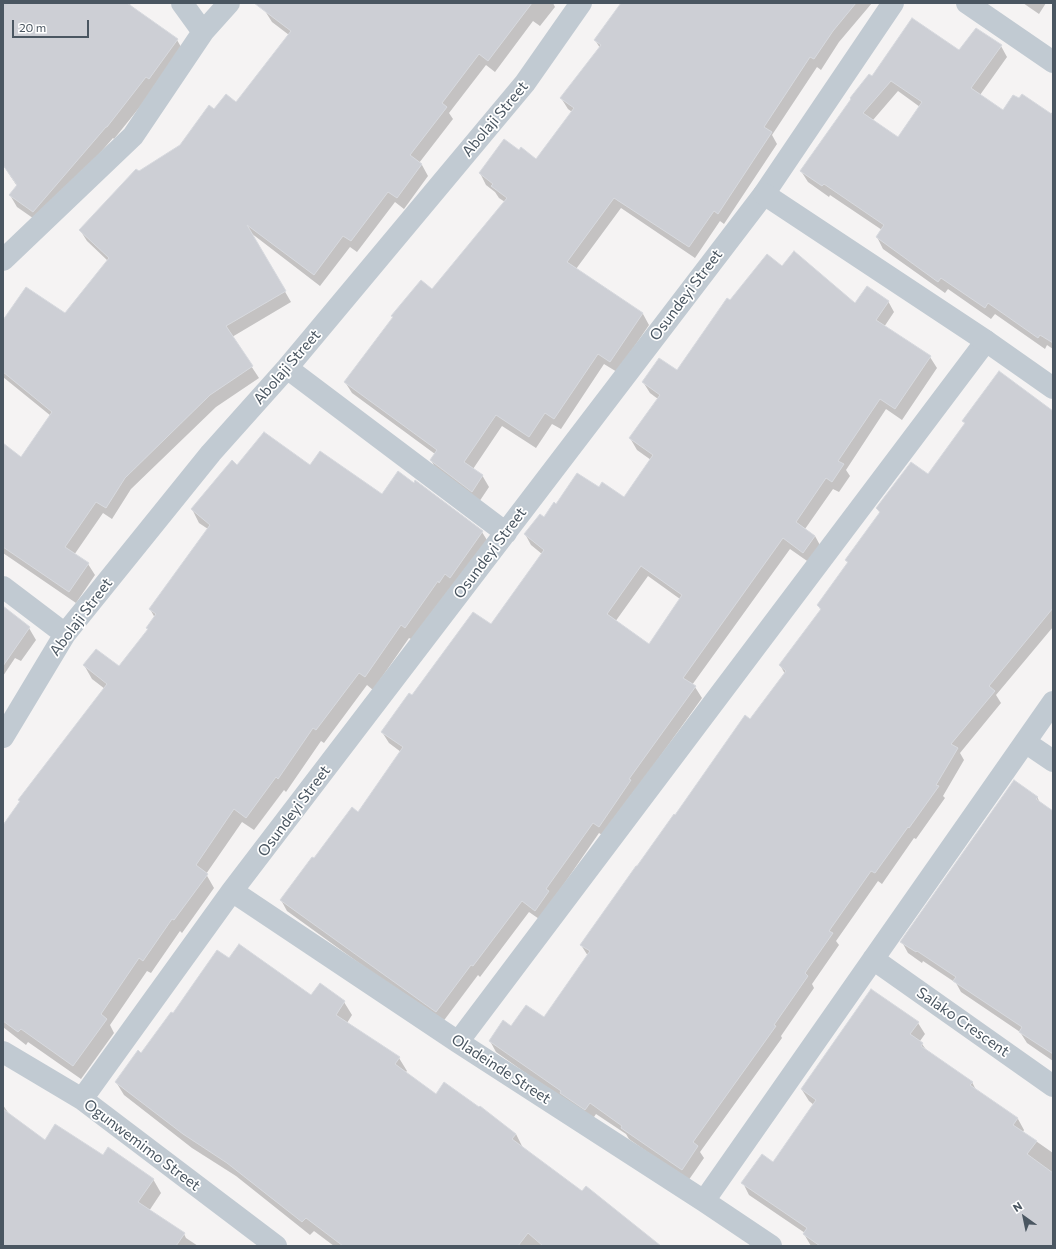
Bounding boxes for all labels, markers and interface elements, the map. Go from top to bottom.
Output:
scale bar [14,12,91,38]
text: 20 m [19,20,46,34]
street label: Abolaji Street [458,78,532,160]
street label: Osundeyi Street [646,246,726,344]
street label: Abolaji Street [250,326,324,408]
street label: Osundeyi Street [450,504,530,602]
street label: Abolaji Street [46,575,116,659]
street label: Osundeyi Street [254,762,334,860]
street label: Salako Crescent [913,983,1013,1061]
street label: Oladeinde Street [448,1030,554,1108]
street label: Ogunwemimo Street [80,1095,204,1195]
north arrow [1004,1197,1044,1237]
text: N [1010,1199,1024,1214]

